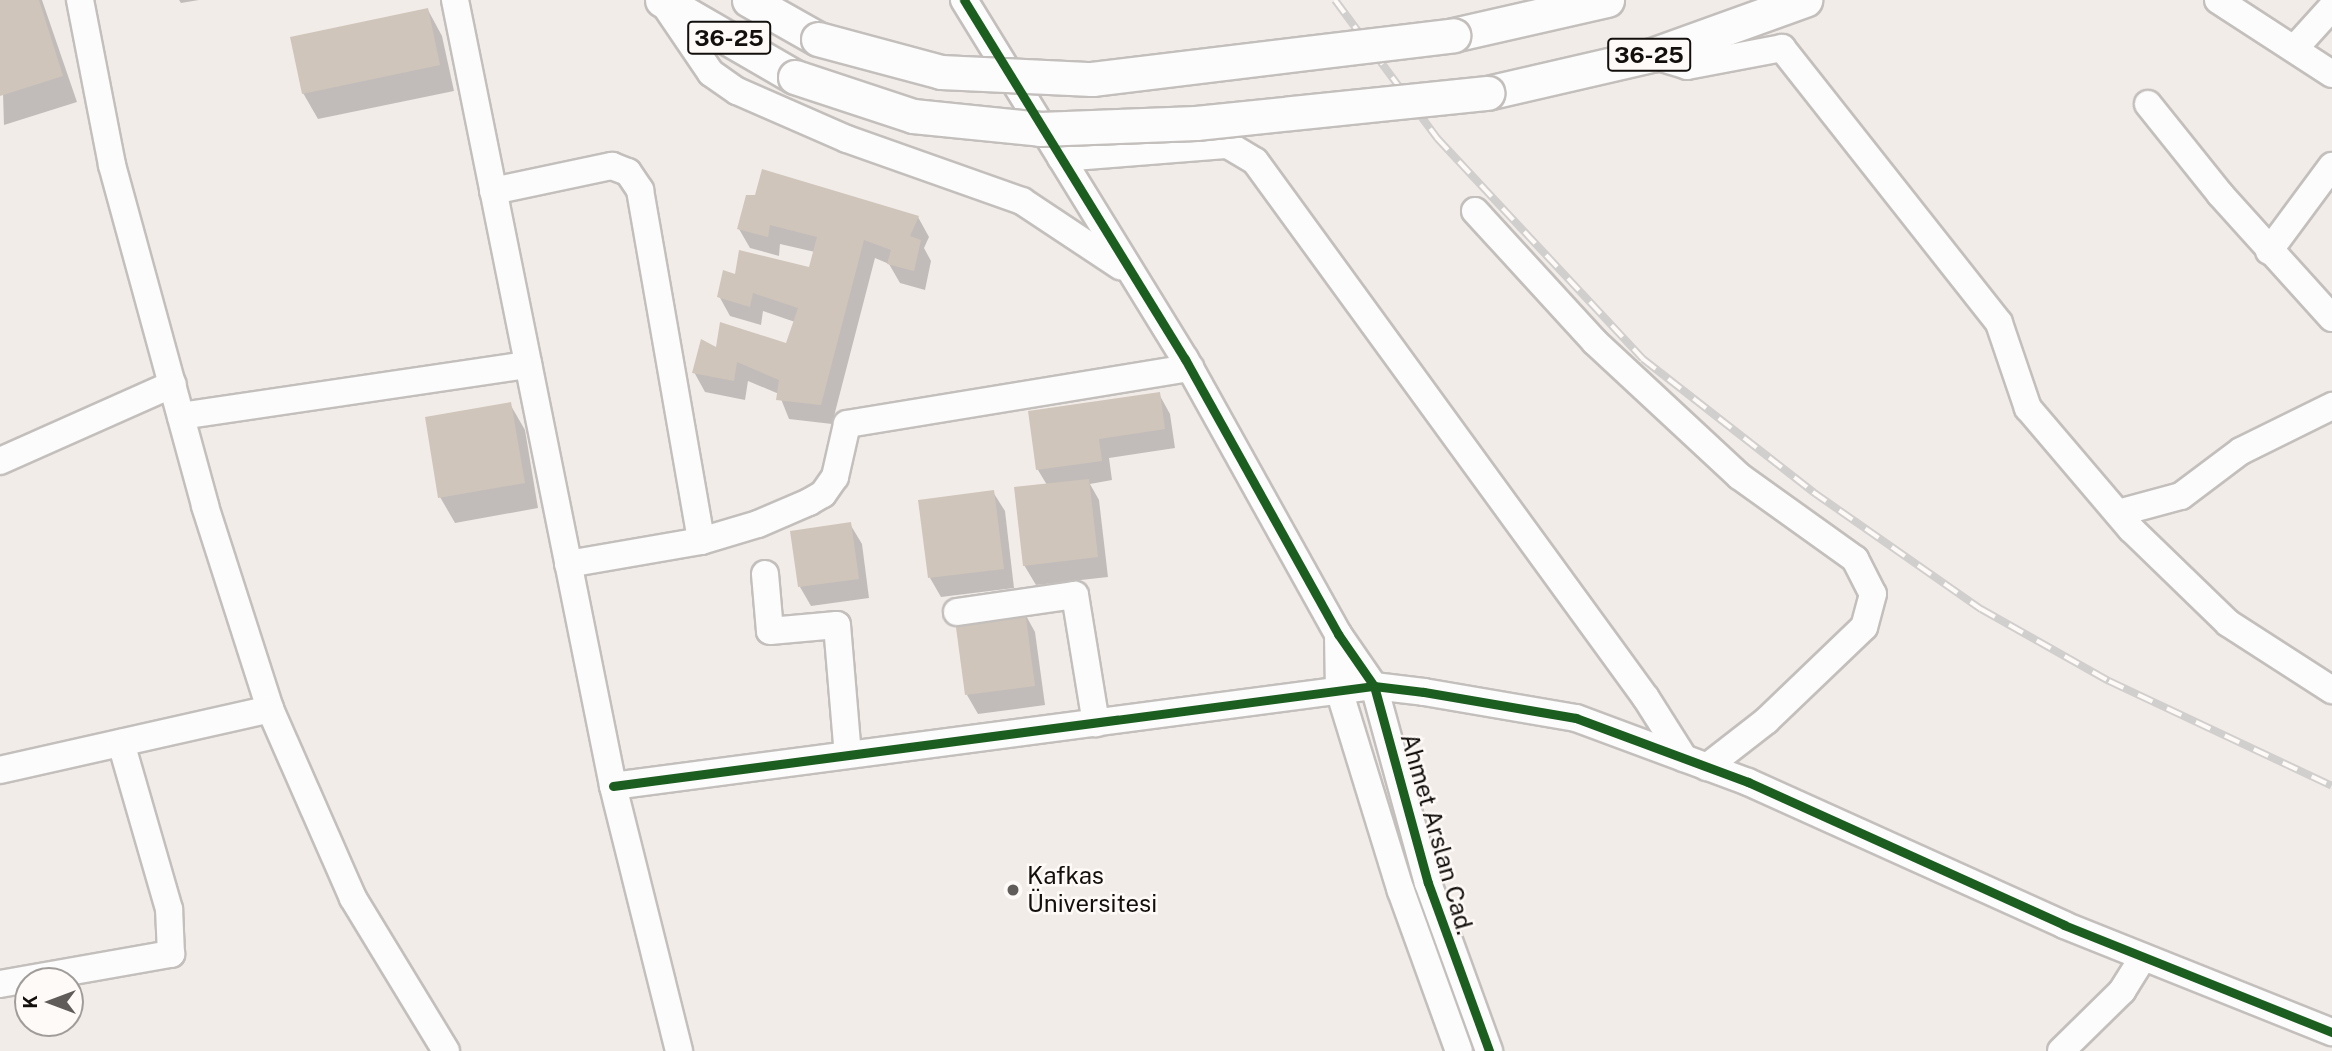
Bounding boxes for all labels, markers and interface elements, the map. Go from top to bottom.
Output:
road number: 36-25 [687,19,771,58]
road number: 36-25 [1607,36,1691,74]
street label: Ahmet Arslan Cad. [1395,730,1479,938]
place label: Kafkas Üniversitesi [1027,862,1157,918]
marker: Kafkas Üniversitesi [1005,882,1021,898]
north arrow [14,967,84,1037]
text: K [19,995,41,1009]

